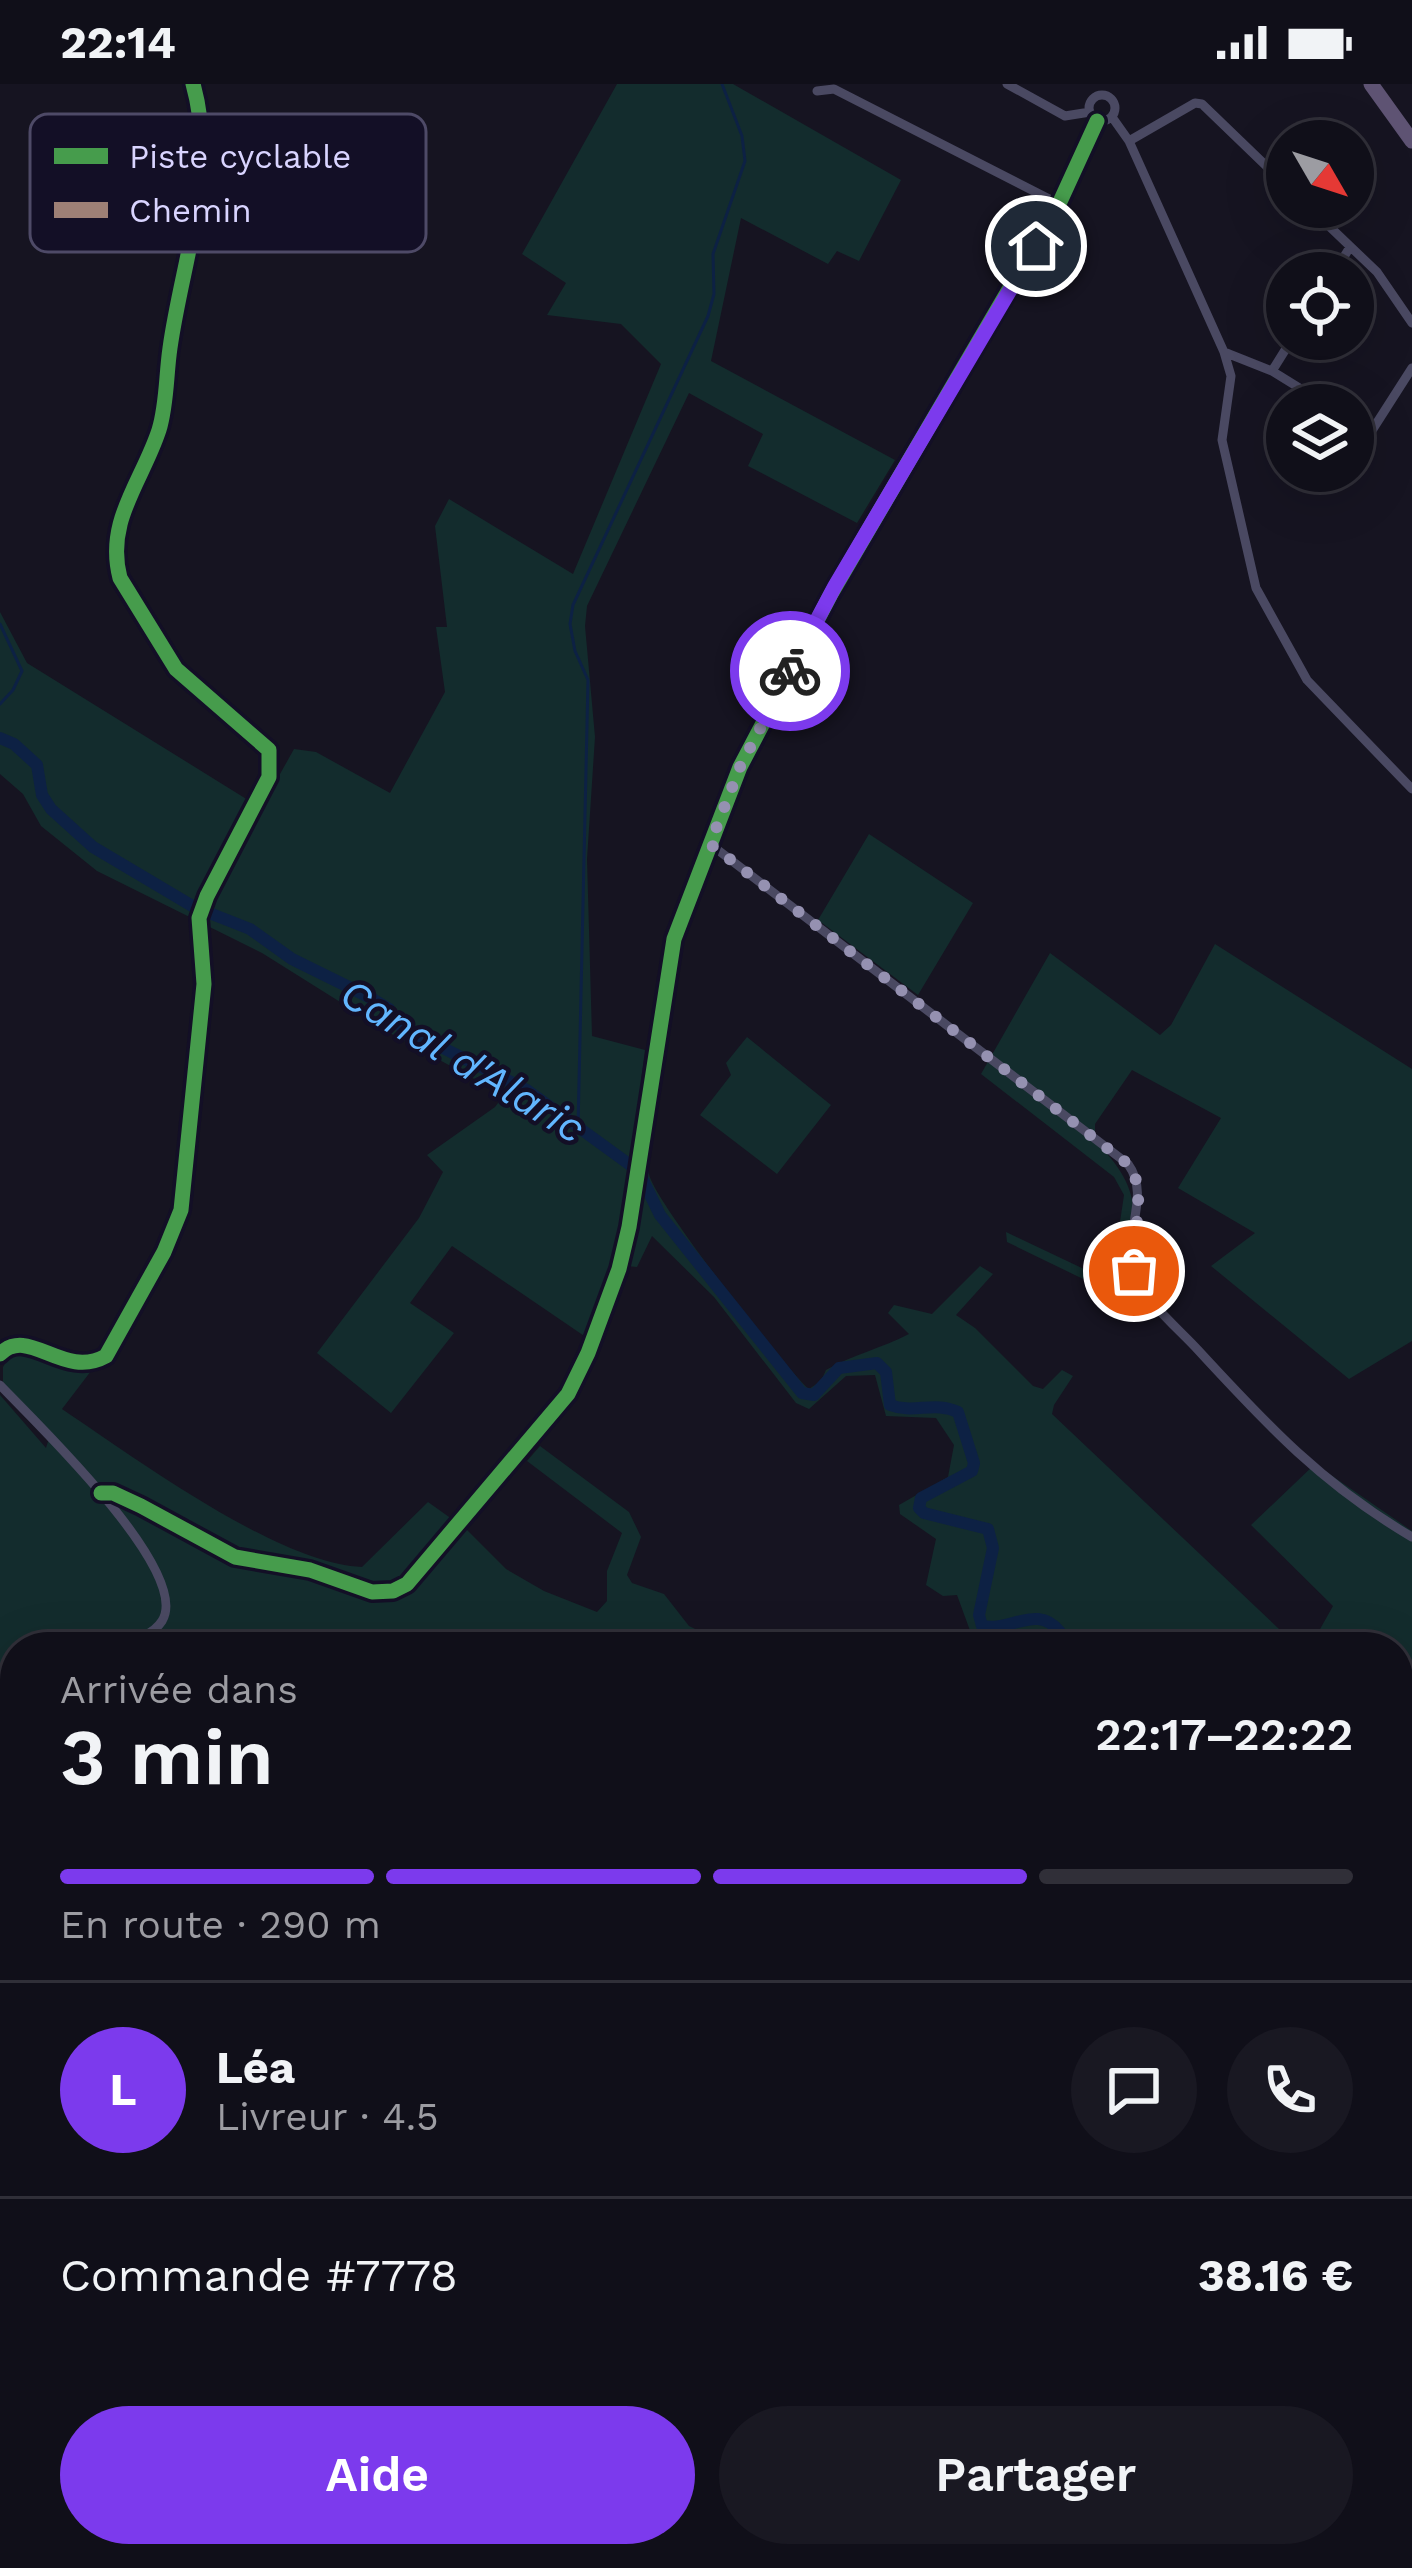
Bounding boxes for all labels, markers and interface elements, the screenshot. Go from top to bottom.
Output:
text: 22:14 [60,16,176,69]
legend [30,114,426,252]
north arrow [1266,120,1374,228]
map controls [1266,120,1374,492]
text: Piste cyclable [129,137,351,176]
text: Chemin [129,191,252,230]
pin [985,195,1087,297]
icon: home [1003,213,1069,279]
button: locate [1266,252,1374,360]
button: layers [1266,384,1374,492]
courier [730,611,850,731]
icon: bike [757,638,823,704]
water label: Canal d'Alaric [332,968,594,1153]
pin [1083,1220,1185,1322]
icon: bag [1101,1238,1167,1304]
text: Arrivée dans [60,1667,298,1712]
text: 22:17–22:22 [1095,1708,1353,1761]
text: 3 min [60,1711,274,1803]
text: En route · 290 m [60,1902,381,1947]
button: chat [1071,2027,1197,2153]
button: phone [1227,2027,1353,2153]
text: Léa [216,2041,295,2094]
text: L [109,2063,137,2116]
text: Livreur · 4.5 [216,2094,439,2139]
text: Commande #7778 [60,2249,458,2302]
text: 38.16 € [1198,2249,1353,2302]
button: Aide [60,2406,695,2544]
button: Partager [719,2406,1353,2544]

